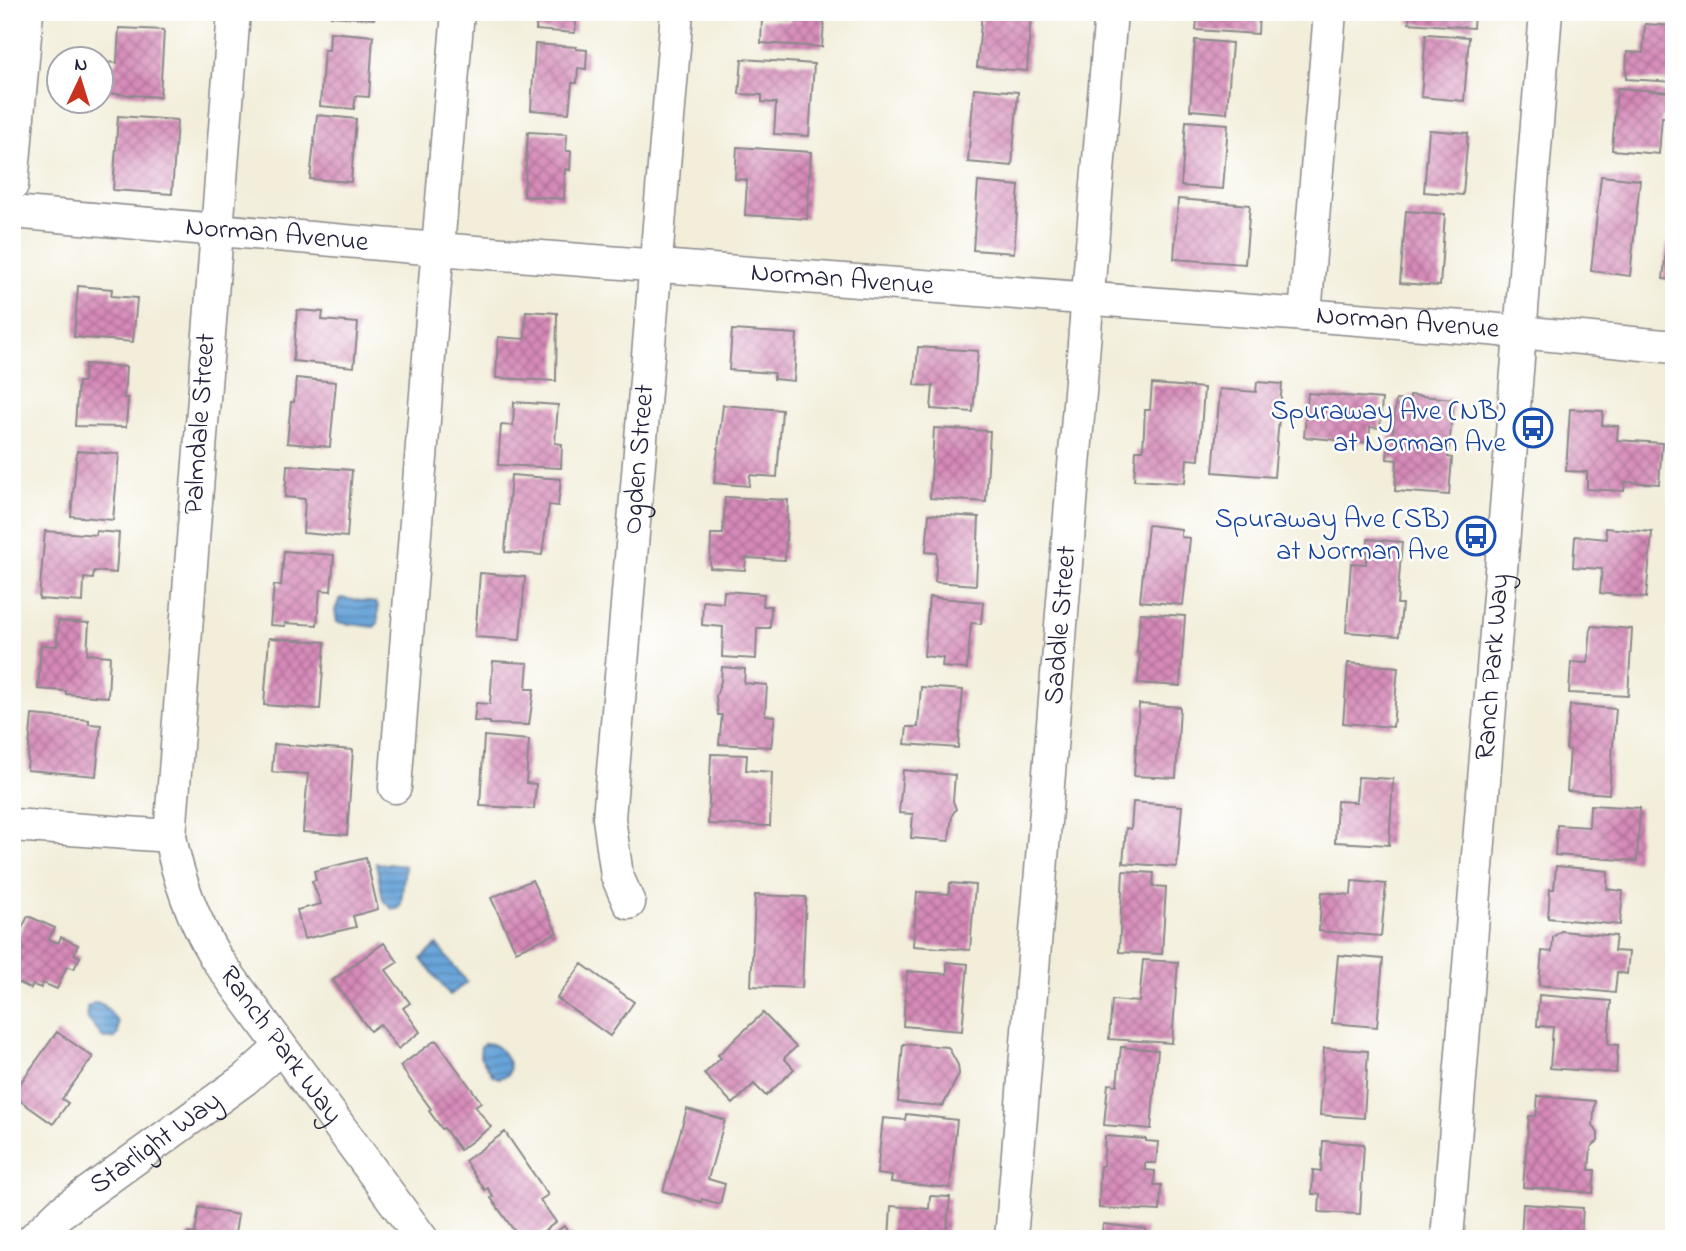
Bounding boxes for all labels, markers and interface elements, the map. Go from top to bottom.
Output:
north arrow [46,46,116,116]
text: N [74,52,89,79]
street label: Norman Avenue [184,207,371,263]
street label: Norman Avenue [749,252,936,307]
street label: Norman Avenue [1315,295,1502,350]
street label: Palmdale Street [174,332,228,516]
street label: Ogden Street [612,383,666,536]
place label: Spuraway Ave (NB) at Norman Ave [1271,392,1506,465]
bus stop icon: Spuraway Ave (NB) at Norman Ave [1512,407,1554,449]
place label: Spuraway Ave (SB) at Norman Ave [1215,500,1449,573]
bus stop icon: Spuraway Ave (SB) at Norman Ave [1455,515,1497,557]
street label: Saddle Street [1034,544,1088,706]
street label: Ranch Park Way [1465,572,1521,762]
street label: Ranch Park Way [208,958,352,1133]
street label: Starlight Way [81,1082,231,1205]

